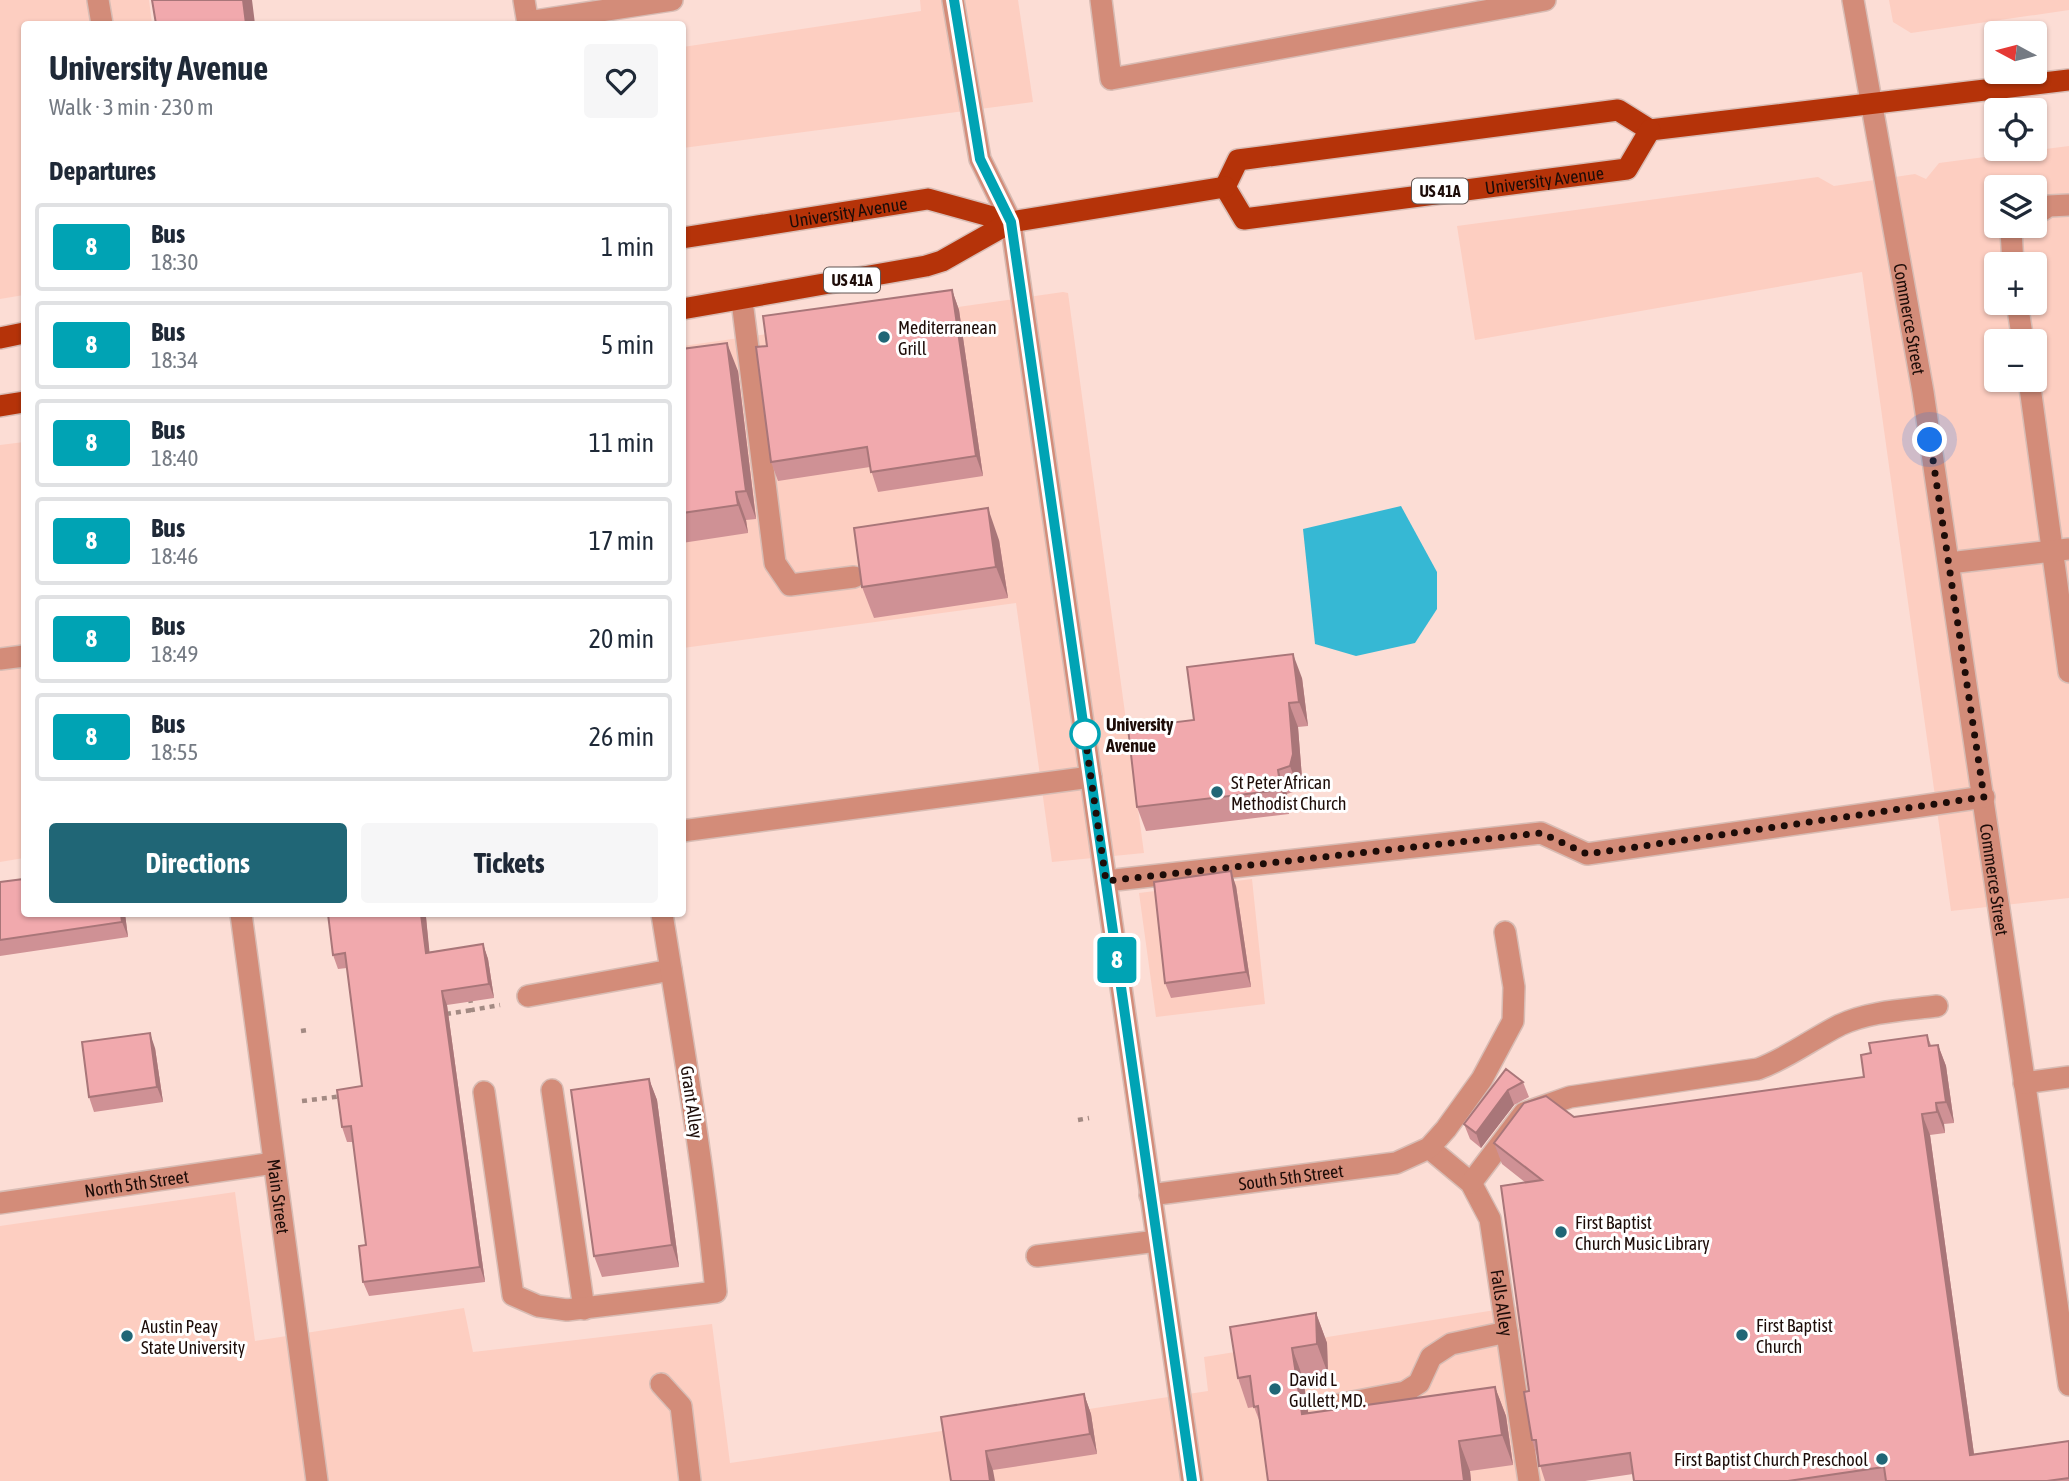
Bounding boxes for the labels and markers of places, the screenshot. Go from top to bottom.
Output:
place label: Mediterranean Grill [898,317,997,359]
marker: Mediterranean Grill [876,329,892,345]
place label: University Avenue [1105,714,1174,756]
marker: University Avenue [1070,719,1100,749]
place label: St Peter African Methodist Church [1231,772,1347,814]
marker: St Peter African Methodist Church [1209,784,1225,800]
place label: First Baptist Church Music Library [1575,1212,1710,1254]
marker: First Baptist Church Music Library [1553,1224,1569,1240]
place label: First Baptist Church [1756,1315,1833,1357]
place label: Austin Peay State University [141,1316,245,1358]
marker: First Baptist Church [1734,1327,1750,1343]
marker: Austin Peay State University [119,1328,135,1344]
place label: David L Gullett, MD. [1289,1369,1366,1411]
marker: David L Gullett, MD. [1267,1381,1283,1397]
place label: First Baptist Church Preschool [1674,1449,1868,1470]
marker: First Baptist Church Preschool [1874,1451,1890,1467]

